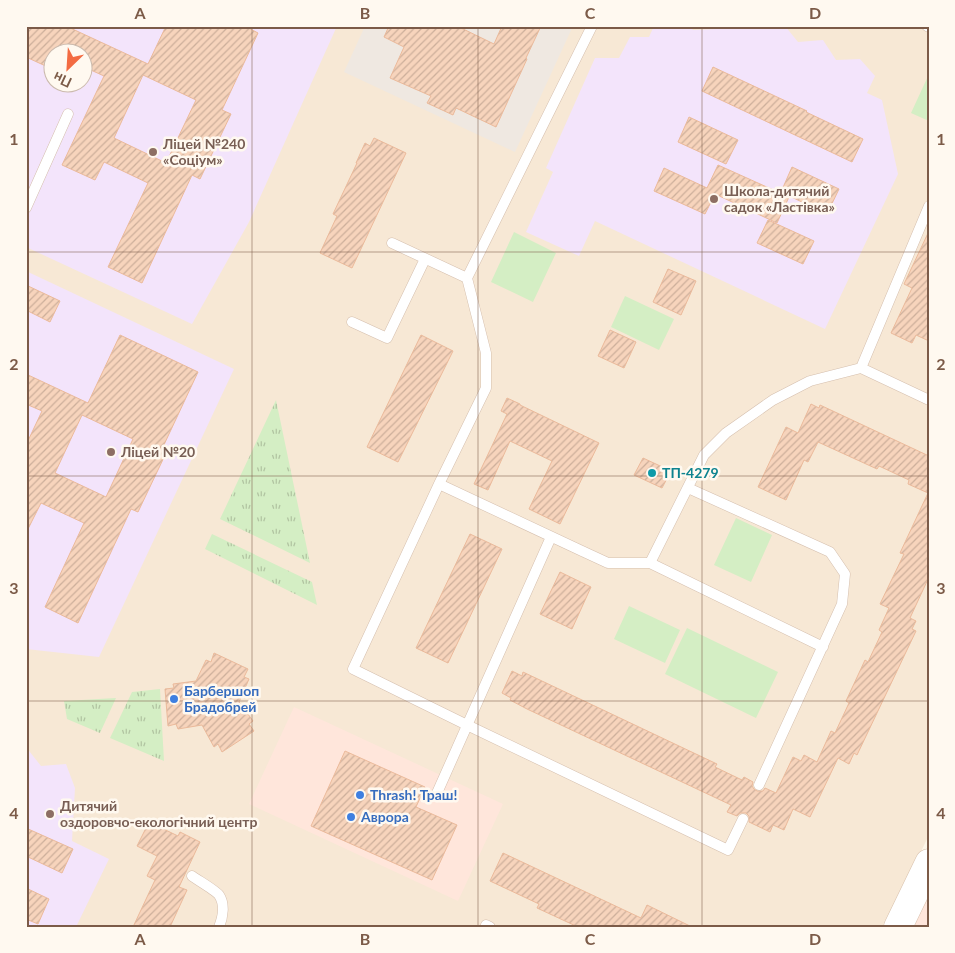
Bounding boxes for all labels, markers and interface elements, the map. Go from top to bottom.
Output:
text: A [133,3,146,22]
text: B [360,3,370,22]
text: C [585,3,596,22]
text: D [809,3,821,22]
north arrow [42,42,92,92]
text: Пн [50,69,74,92]
text: 1 [9,129,19,148]
text: 1 [936,129,946,148]
place label: Ліцей №240 «Соціум» [162,135,245,168]
marker: Ліцей №240 «Соціум» [147,146,159,158]
place label: Школа-дитячий садок «Ластівка» [724,182,835,215]
marker: Школа-дитячий садок «Ластівка» [708,193,720,205]
text: 2 [9,354,19,373]
text: 2 [936,354,946,373]
place label: Ліцей №20 [120,443,195,460]
marker: Ліцей №20 [105,446,117,458]
place label: ТП-4279 [662,464,719,481]
marker: ТП-4279 [646,467,658,479]
text: 3 [9,578,19,597]
text: 3 [936,578,946,597]
place label: Барбершоп Брадобрей [184,682,259,715]
marker: Барбершоп Брадобрей [168,693,180,705]
place label: Thrash! Траш! [370,786,457,803]
marker: Thrash! Траш! [354,789,366,801]
place label: Дитячий оздоровчо-екологічний центр [60,797,257,830]
text: 4 [9,803,19,822]
text: 4 [936,803,946,822]
marker: Дитячий оздоровчо-екологічний центр [44,808,56,820]
place label: Аврора [360,808,409,825]
marker: Аврора [345,811,357,823]
text: A [133,929,146,948]
text: B [360,929,370,948]
text: C [585,929,596,948]
text: D [809,929,821,948]

